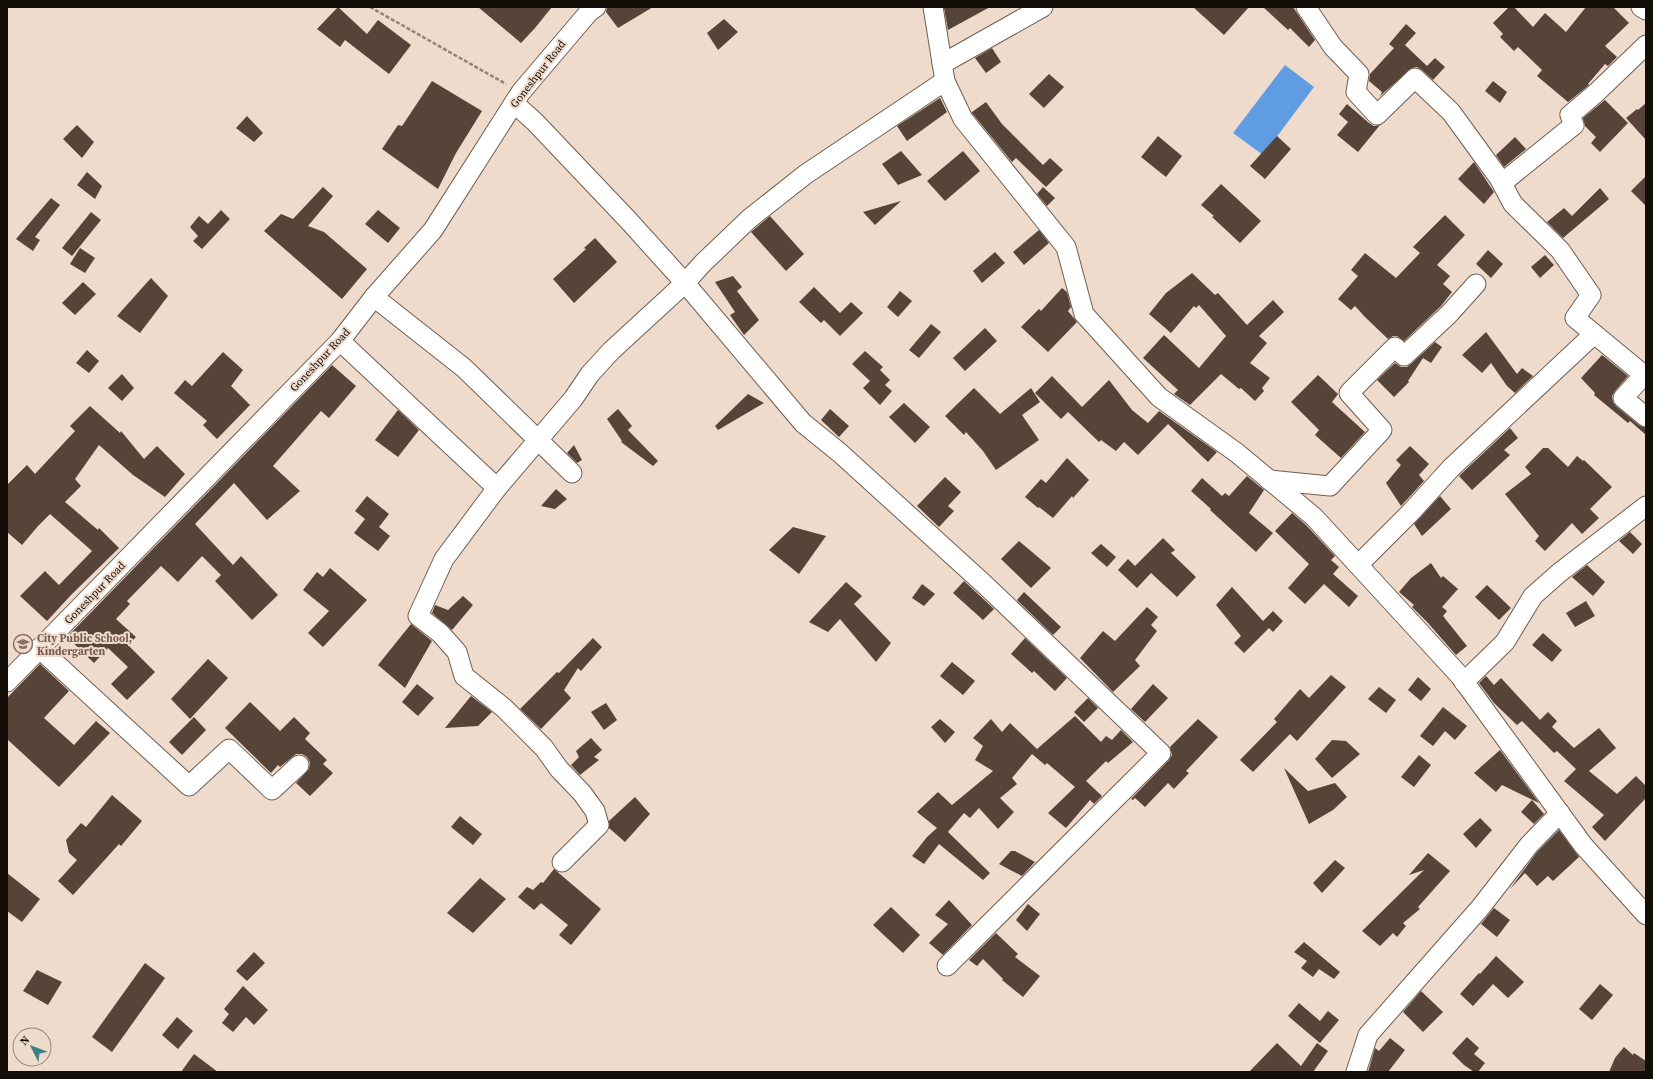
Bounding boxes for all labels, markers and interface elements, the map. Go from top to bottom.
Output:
street label: Goneshpur Road [507,37,570,111]
street label: Goneshpur Road [287,324,354,395]
street label: Goneshpur Road [61,558,129,628]
place label: City Public School, Kindergarten [37,631,132,659]
school or university icon: City Public School, Kindergarten [12,633,34,655]
north arrow [12,1027,52,1067]
text: N [17,1033,33,1049]

